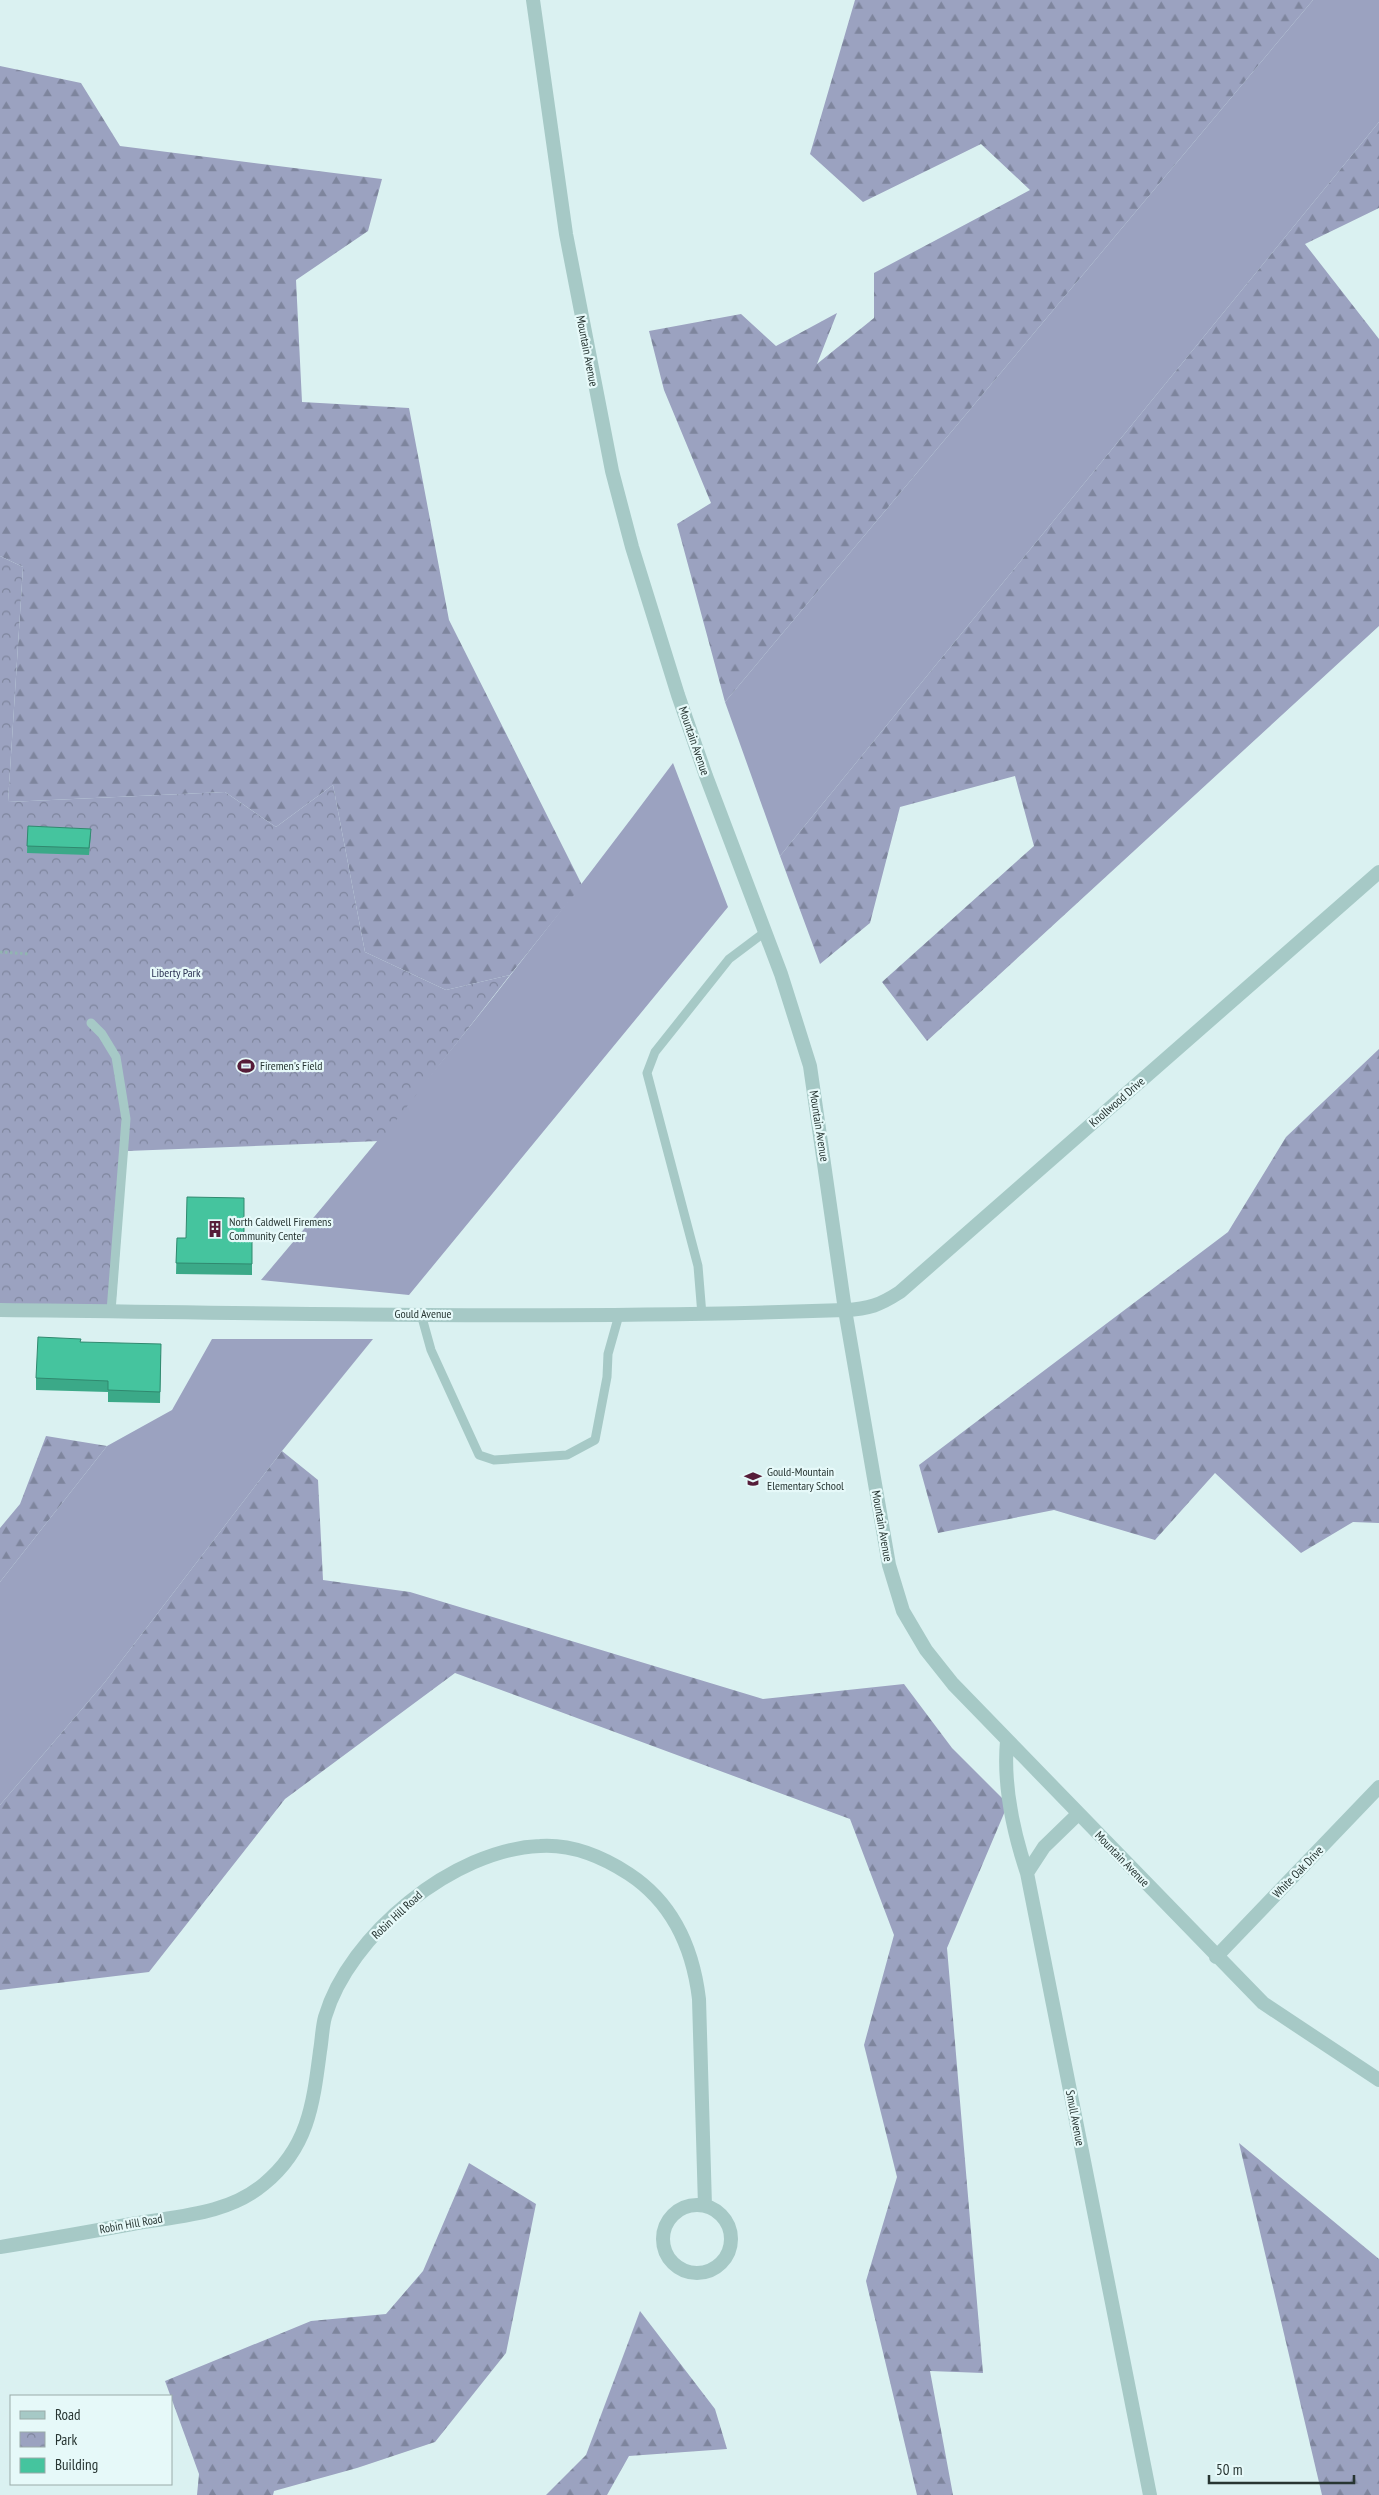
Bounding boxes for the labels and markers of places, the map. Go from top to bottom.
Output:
sports icon: Firemen's Field [236,1056,256,1076]
place label: Firemen's Field [260,1058,323,1073]
place label: North Caldwell Firemens Community Center [229,1214,331,1243]
building icon: North Caldwell Firemens Community Center [205,1219,225,1239]
place label: Gould-Mountain Elementary School [767,1464,844,1493]
school or university icon: Gould-Mountain Elementary School [743,1469,763,1489]

